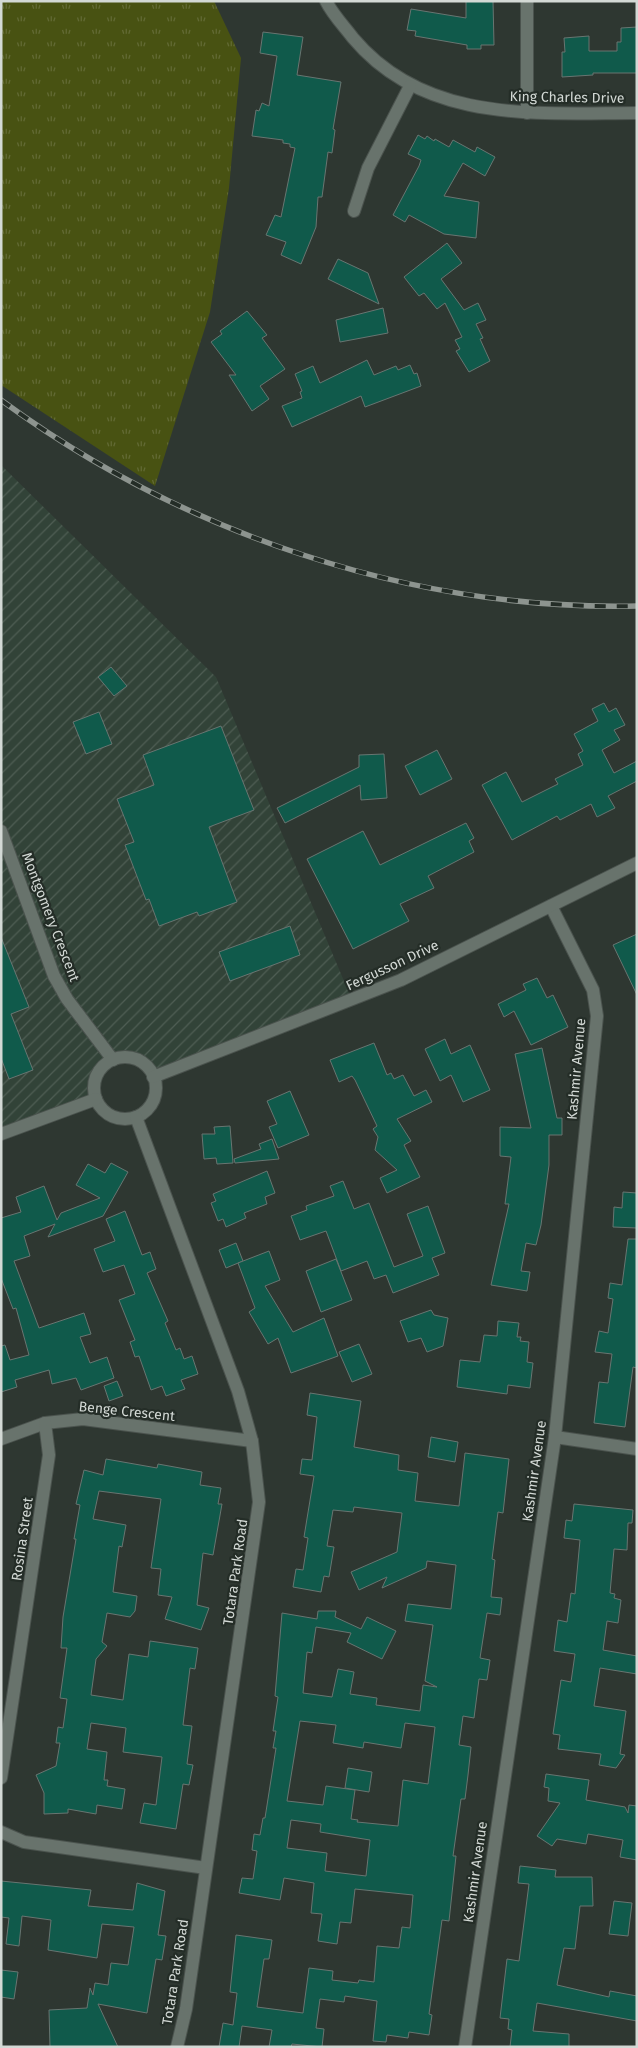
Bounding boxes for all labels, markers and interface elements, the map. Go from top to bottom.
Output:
street label: King Charles Drive [509,88,625,107]
street label: Montgomery Crescent [18,850,83,985]
street label: Fergusson Drive [343,937,441,994]
street label: Kashmir Avenue [564,1018,589,1121]
street label: Benge Crescent [78,1398,177,1425]
street label: Kashmir Avenue [519,1419,550,1523]
street label: Rosina Street [8,1495,37,1582]
street label: Totara Park Road [220,1518,251,1626]
street label: Kashmir Avenue [460,1820,491,1924]
street label: Totara Park Road [159,1918,192,2026]

